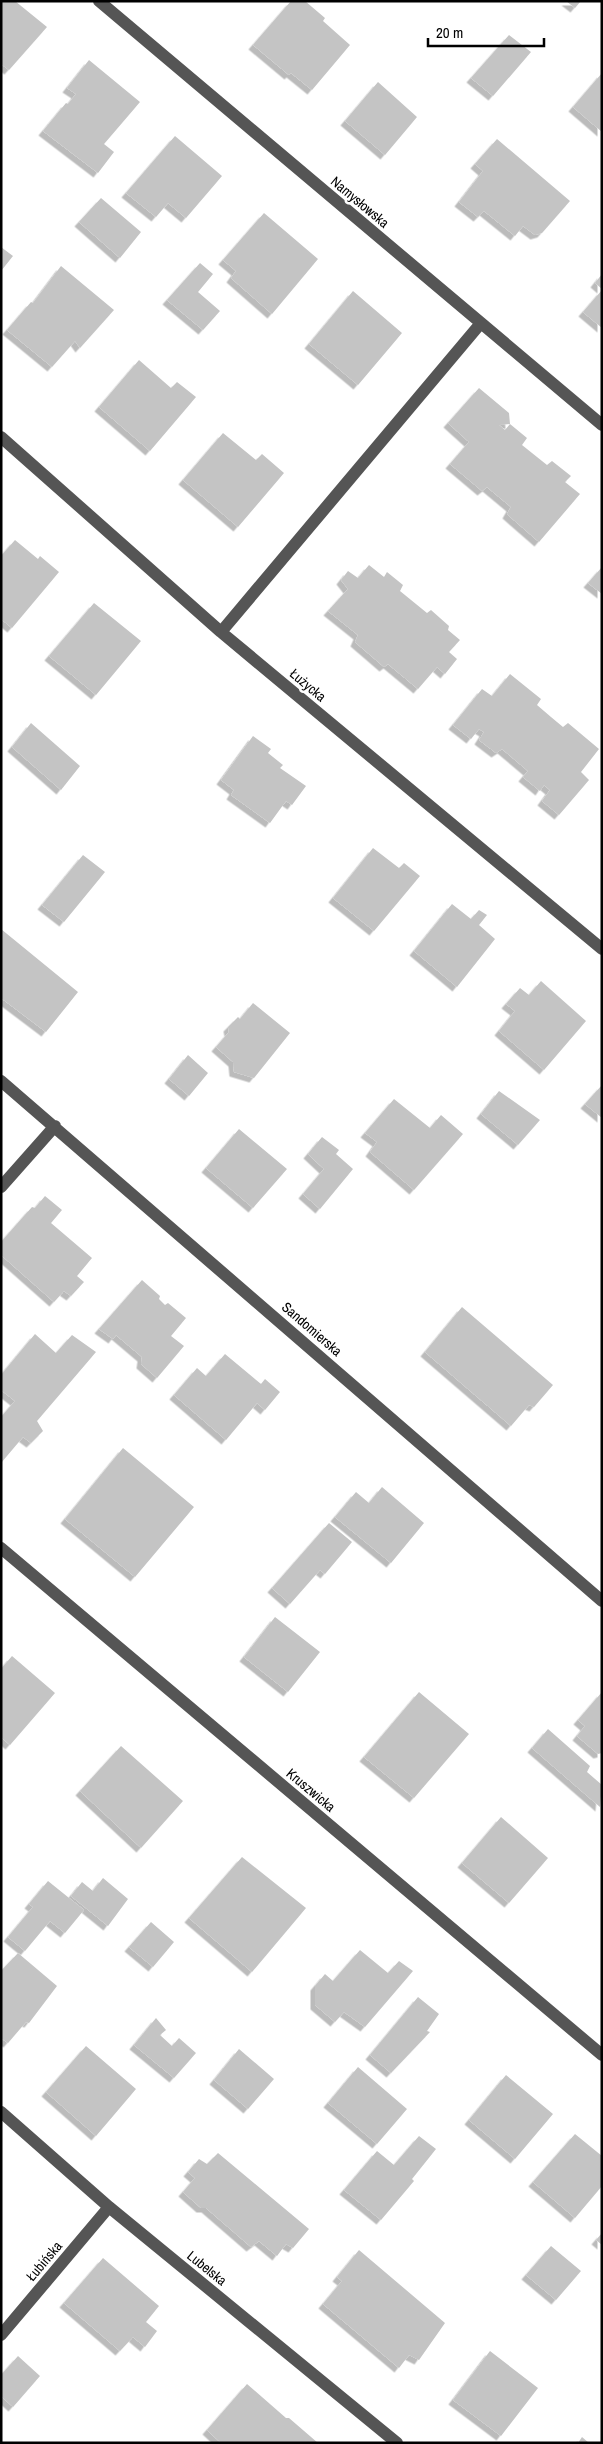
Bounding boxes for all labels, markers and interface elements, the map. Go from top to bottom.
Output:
scale bar [428,15,544,47]
text: 20 m [436,22,463,43]
street label: Namysłowska [327,172,393,232]
street label: Łużycka [286,665,330,706]
street label: Sandomierska [278,1298,346,1360]
street label: Kruszwicka [283,1764,340,1816]
street label: Łubińska [22,2237,66,2285]
street label: Lubelska [183,2247,231,2290]

